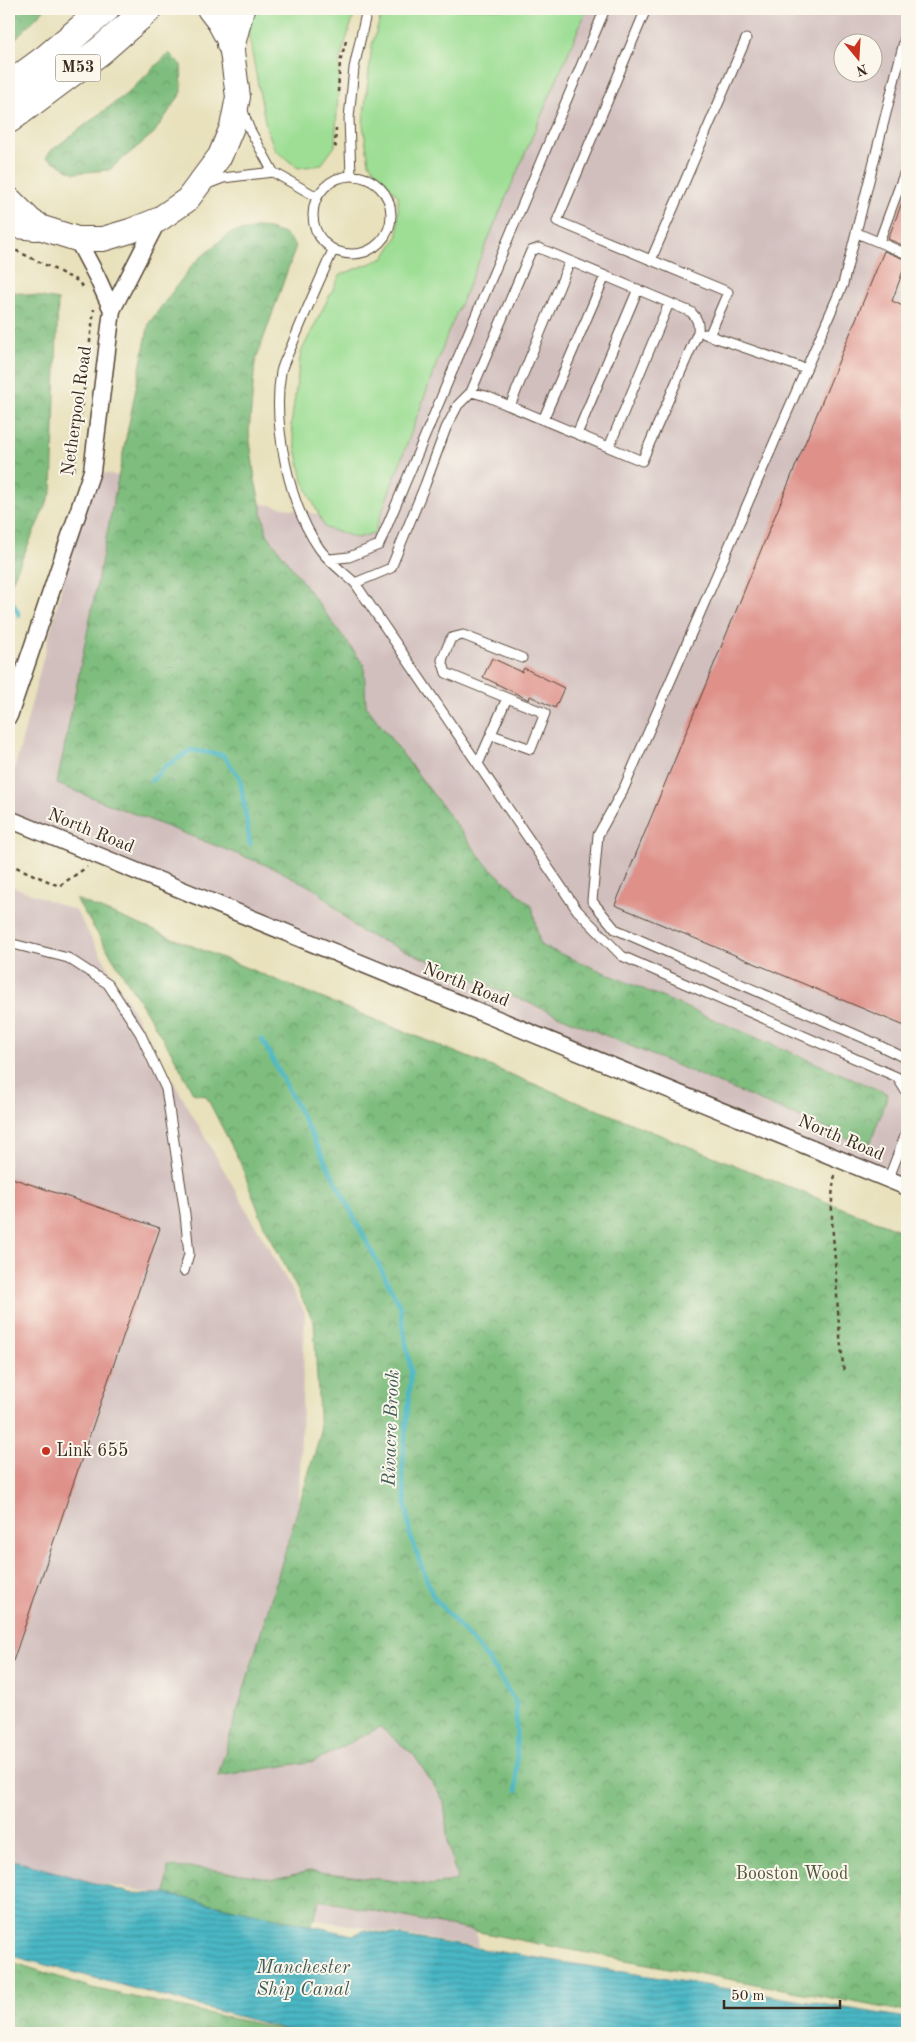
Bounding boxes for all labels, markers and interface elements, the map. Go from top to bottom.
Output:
north arrow [834,32,884,82]
road number: M53 [56,54,100,82]
text: N [854,61,869,78]
street label: Netherpool Road [59,345,95,477]
street label: North Road [45,806,137,856]
street label: North Road [420,960,512,1010]
street label: North Road [795,1112,887,1164]
water label: Rivacre Brook [380,1369,404,1488]
place label: Link 655 [56,1442,128,1460]
marker: Link 655 [40,1445,52,1457]
park label: Booston Wood [736,1865,848,1883]
water label: Manchester Ship Canal [255,1959,351,2000]
scale bar [724,1977,840,2009]
text: 50 m [731,1989,765,2004]

